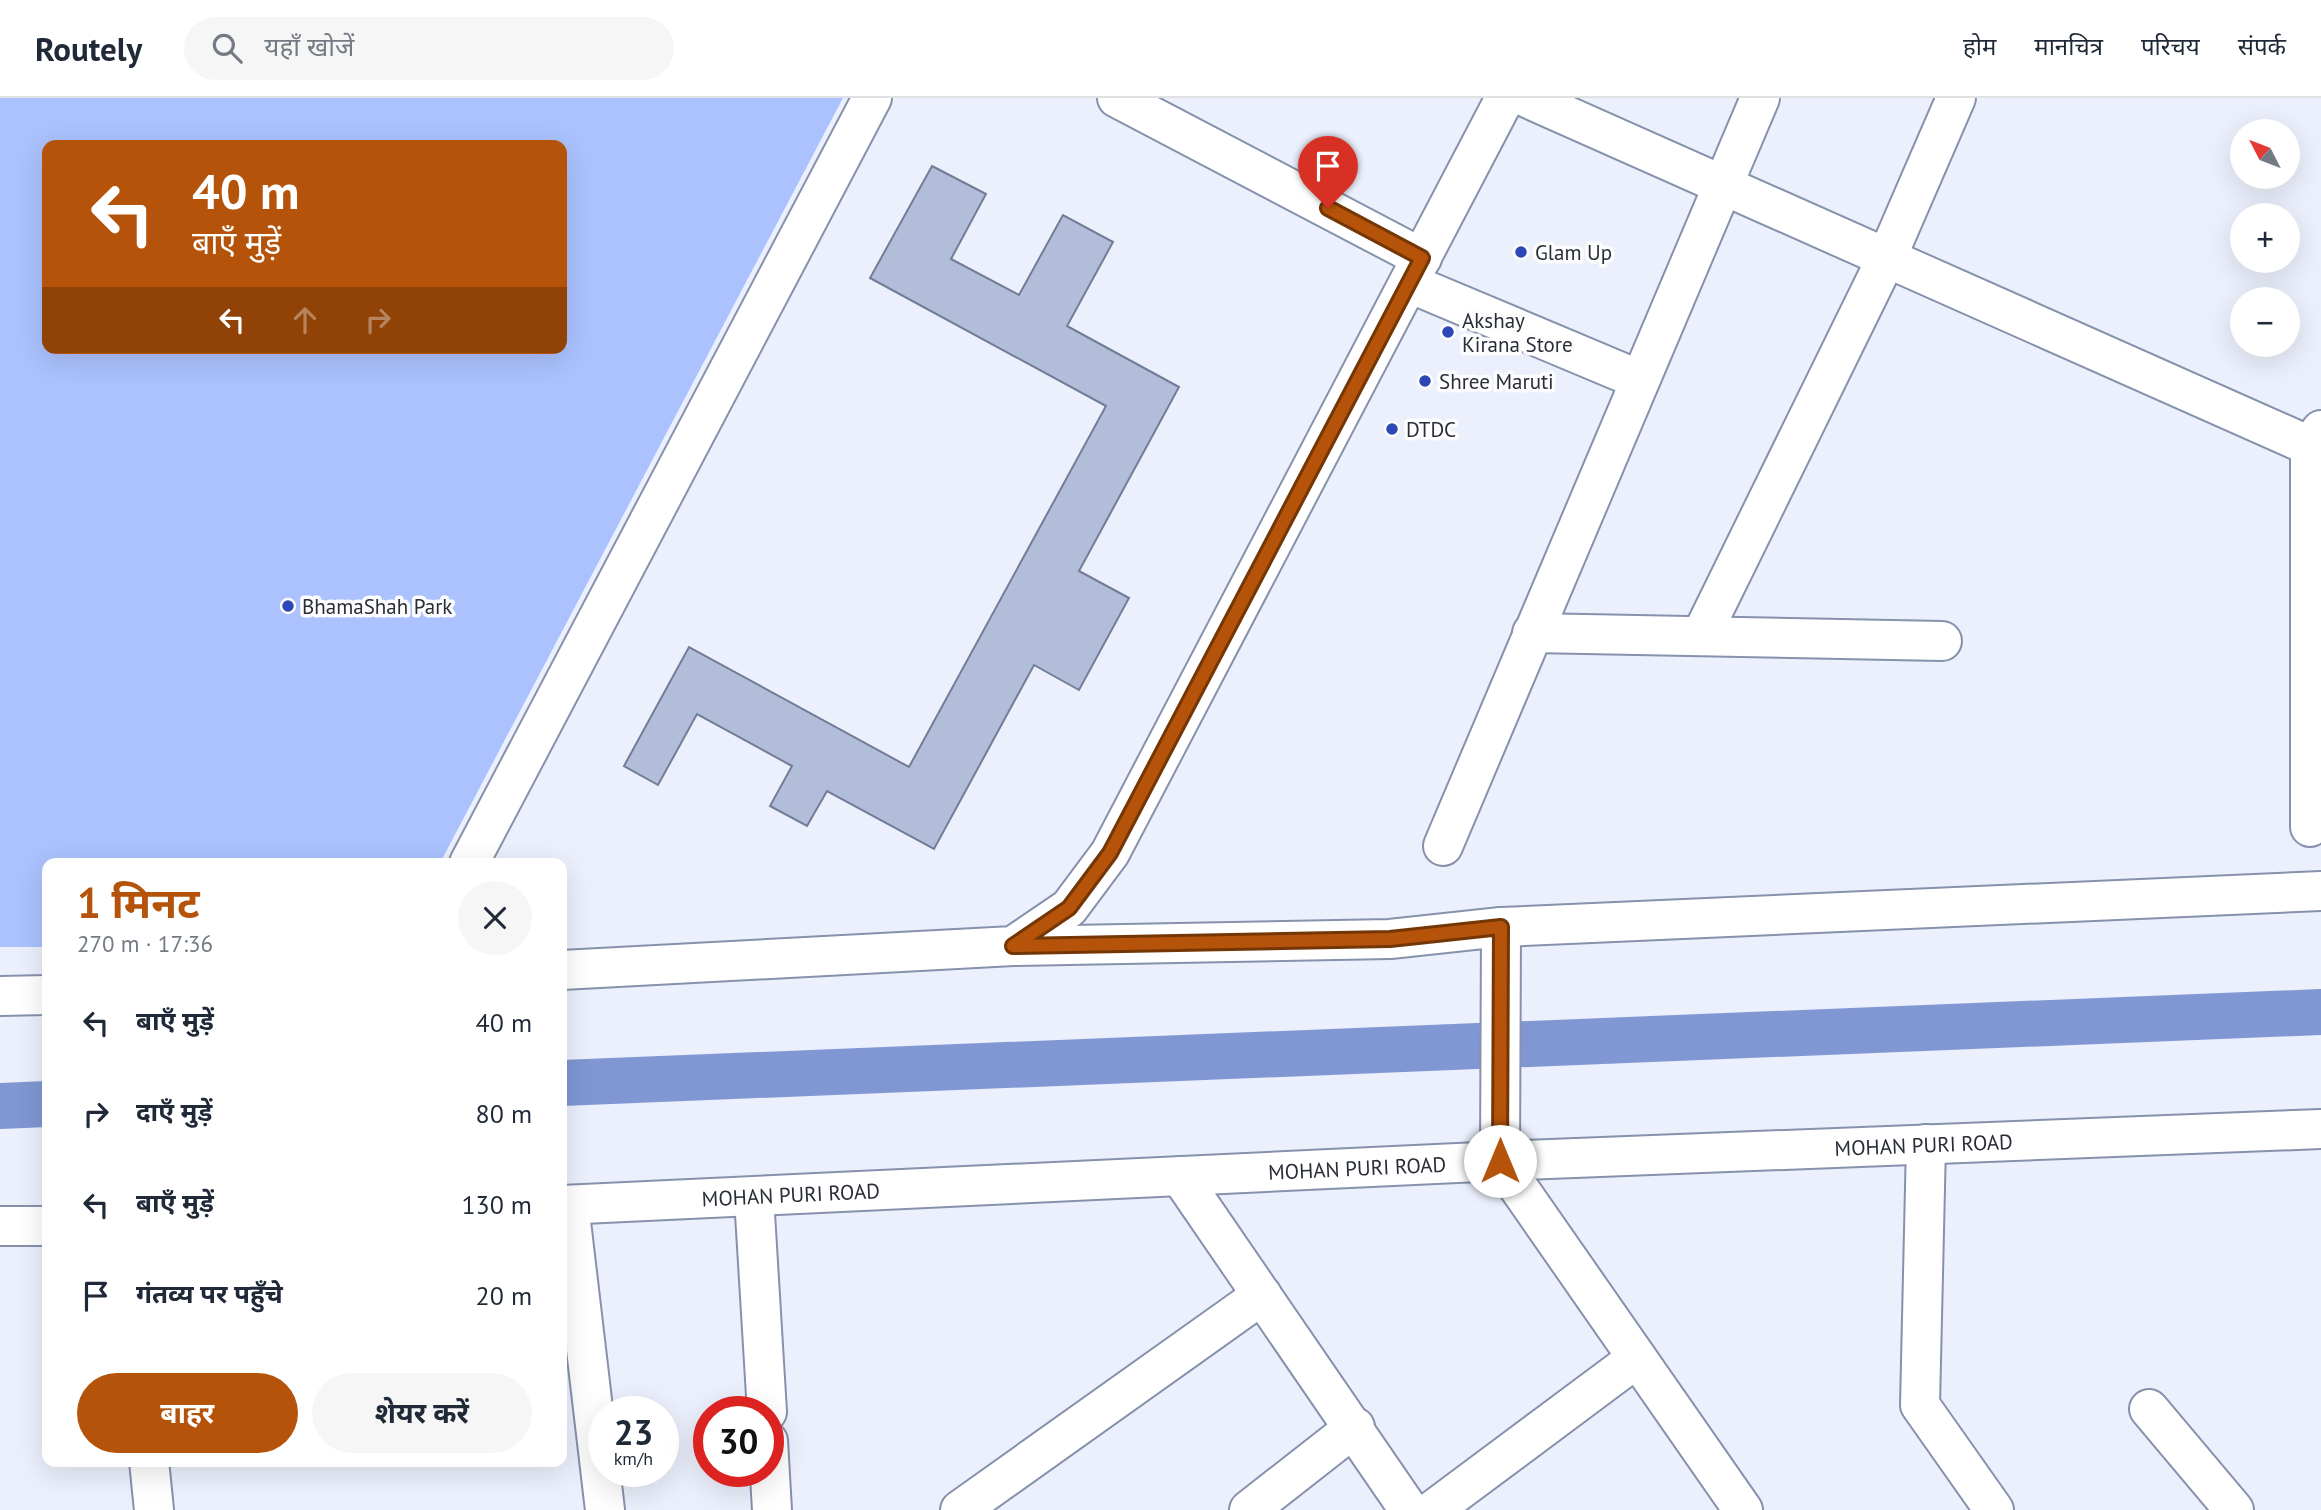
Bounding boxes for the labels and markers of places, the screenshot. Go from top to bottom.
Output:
pin [1298,136,1358,208]
place label: Glam Up [1535,239,1612,266]
marker: Glam Up [1513,244,1529,260]
place label: Akshay Kirana Store [1462,307,1573,358]
marker: Akshay Kirana Store [1440,324,1456,340]
place label: Shree Maruti [1439,368,1554,395]
marker: Shree Maruti [1417,373,1433,389]
place label: DTDC [1406,416,1456,443]
marker: DTDC [1384,421,1400,437]
place label: BhamaShah Park [302,593,452,620]
marker: BhamaShah Park [280,598,296,614]

